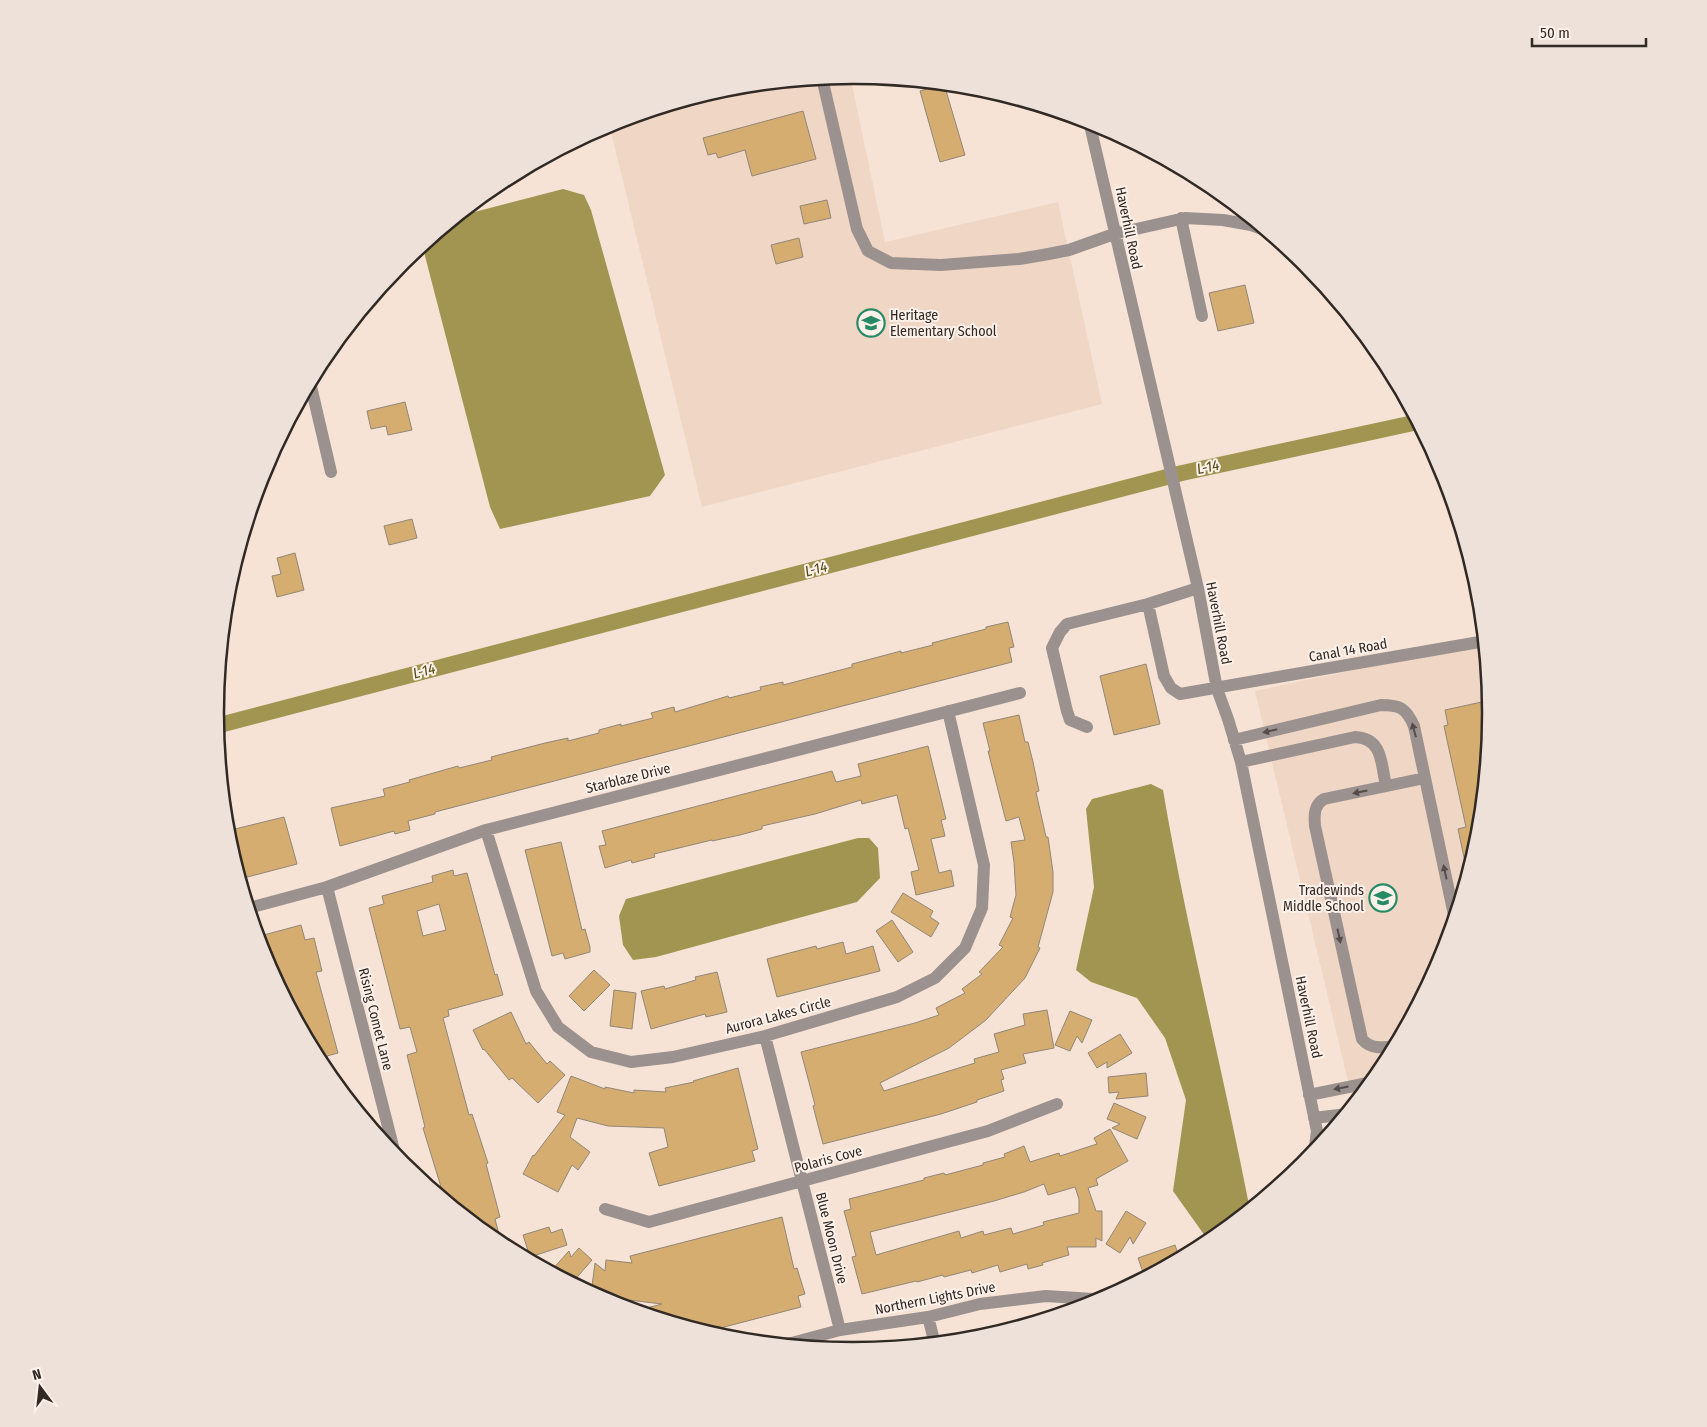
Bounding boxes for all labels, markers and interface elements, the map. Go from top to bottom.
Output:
scale bar [1532,15,1646,47]
text: 50 m [1540,24,1570,42]
street label: Haverhill Road [1111,185,1146,271]
place label: Heritage Elementary School [890,307,997,340]
school or university icon: Heritage Elementary School [856,308,886,338]
water label: L-14 [1195,456,1221,478]
water label: L-14 [803,557,829,581]
street label: Haverhill Road [1202,580,1235,666]
street label: Canal 14 Road [1307,635,1389,666]
water label: L-14 [411,659,437,683]
one-way arrow [1410,723,1418,738]
one-way arrow [1262,727,1277,735]
street label: Starblaze Drive [584,760,672,797]
one-way arrow [1353,788,1368,796]
one-way arrow [1441,865,1449,880]
place label: Tradewinds Middle School [1283,882,1364,915]
school or university icon: Tradewinds Middle School [1368,883,1398,913]
one-way arrow [1335,929,1343,944]
street label: Rising Comet Lane [355,966,396,1072]
street label: Haverhill Road [1291,974,1326,1060]
street label: Aurora Lakes Circle [724,993,833,1038]
one-way arrow [1333,1085,1349,1093]
street label: Polaris Cove [792,1142,864,1177]
street label: Blue Moon Drive [812,1191,851,1286]
street label: Northern Lights Drive [873,1278,997,1319]
north arrow [15,1362,65,1412]
text: N [31,1366,43,1384]

